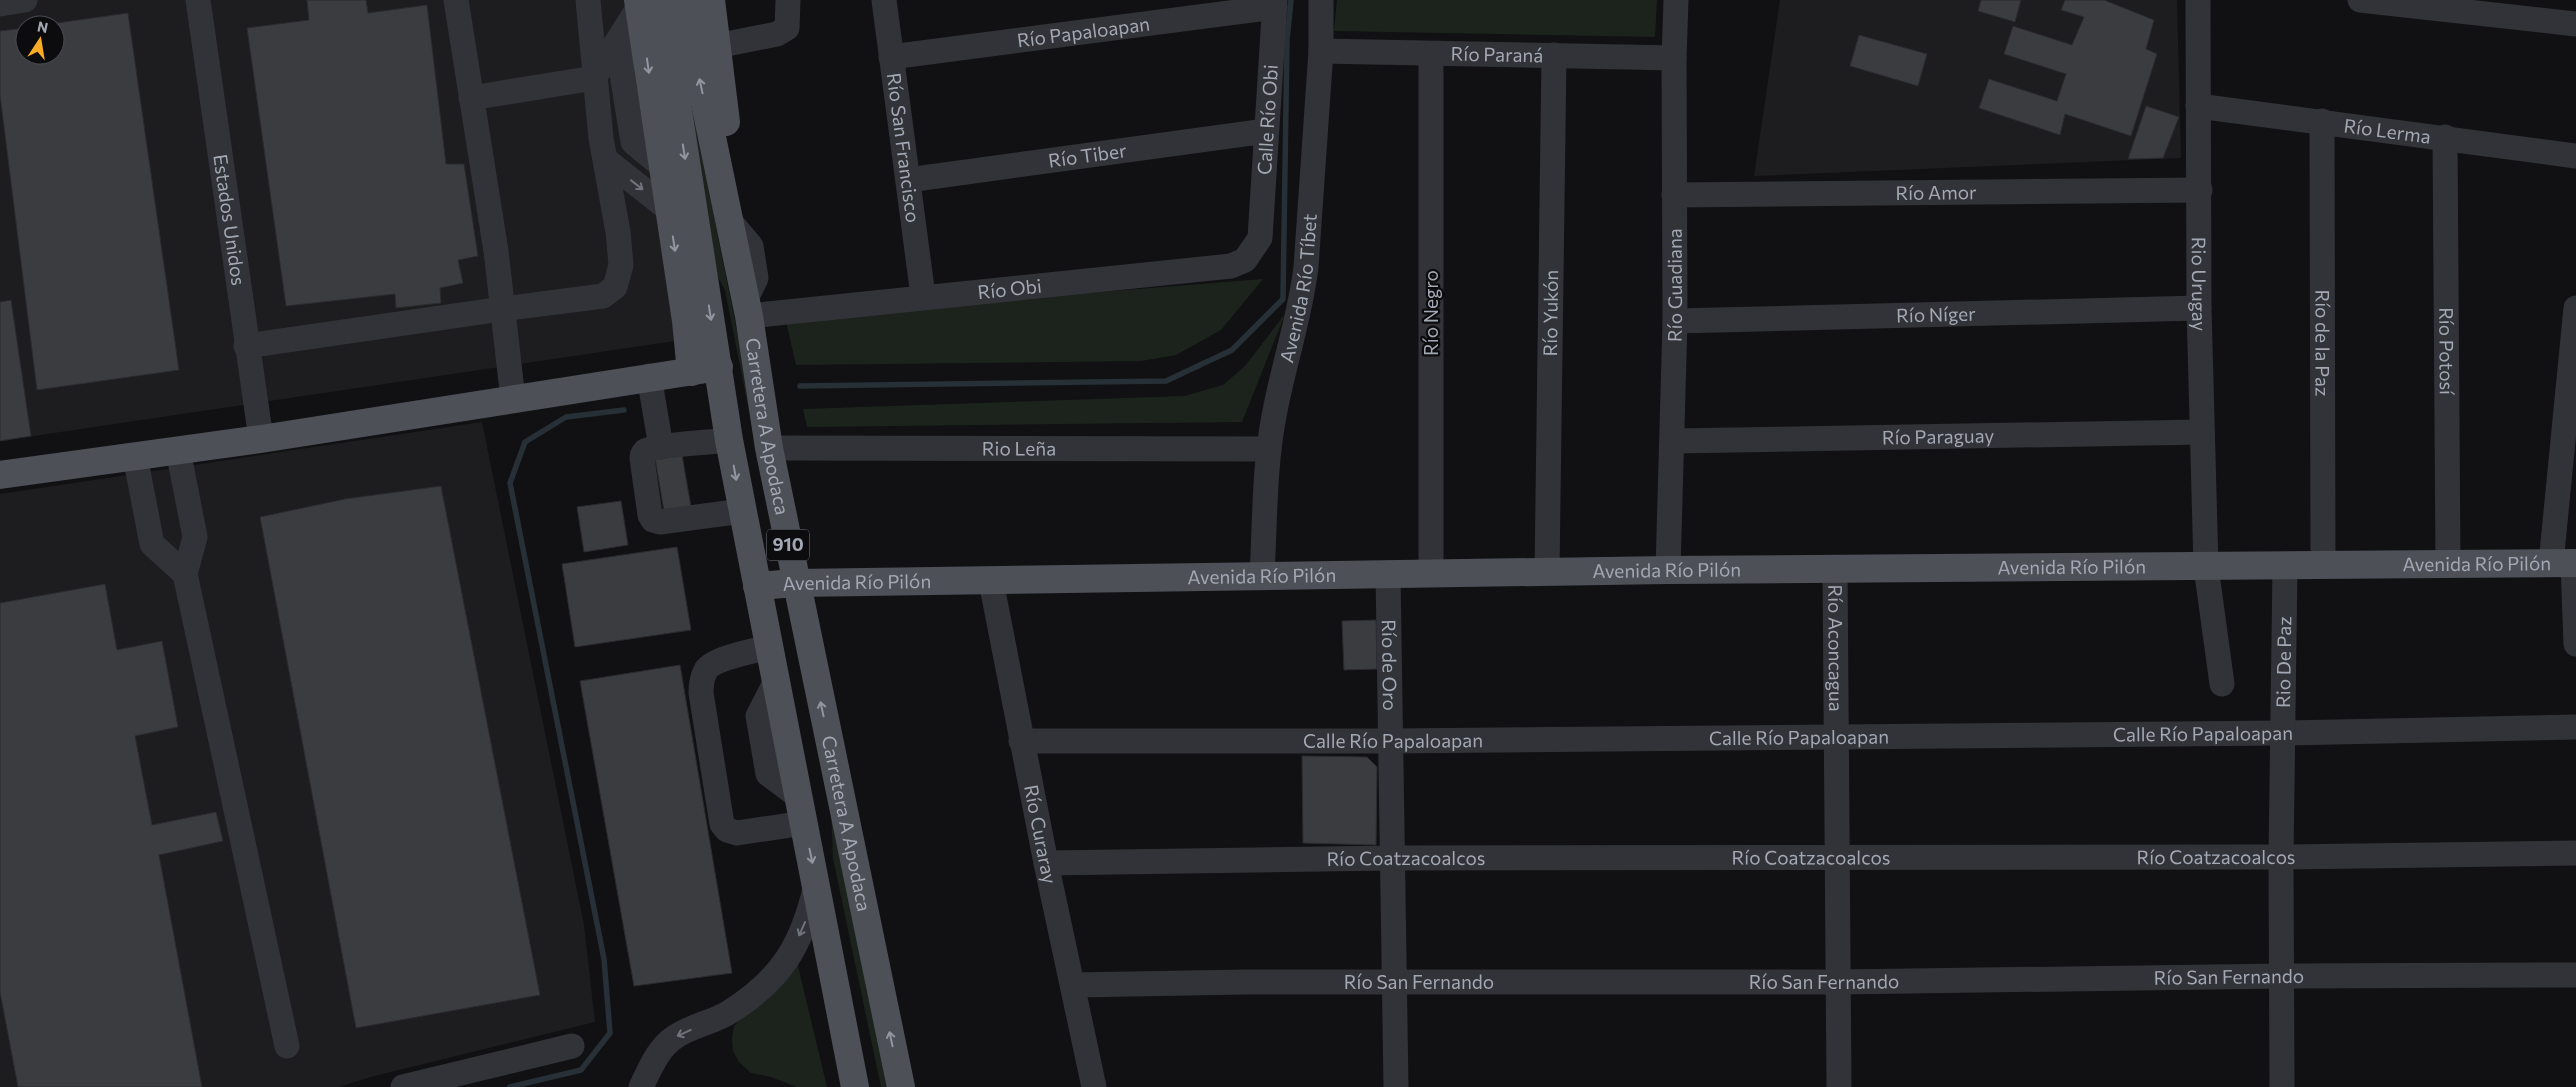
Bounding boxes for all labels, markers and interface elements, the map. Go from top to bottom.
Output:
street label: Río Papaloapan [1015,11,1151,52]
north arrow [15,15,65,65]
text: N [36,17,50,36]
street label: Río Paraná [1450,42,1543,66]
one-way arrow [643,57,653,73]
street label: Calle Río Obi [1252,64,1282,176]
street label: Río San Francisco [883,71,925,224]
one-way arrow [696,78,706,94]
street label: Río Lerma [2342,113,2432,148]
street label: Río Tiber [1047,138,1128,172]
one-way arrow [680,144,690,160]
street label: Estados Unidos [209,152,251,287]
one-way arrow [630,179,643,190]
street label: Río Amor [1895,180,1977,204]
street label: Avenida Río Tíbet [1274,213,1321,365]
street label: Río Guadiana [1662,228,1686,342]
one-way arrow [669,235,679,251]
street label: Rio Urugay [2188,237,2212,332]
street label: Río Negro [1419,270,1442,356]
street label: Río Yukón [1538,270,1562,356]
street label: Río Obi [976,274,1043,303]
street label: Río de la Paz [2311,289,2335,397]
street label: Río Níger [1896,302,1976,327]
one-way arrow [705,304,715,320]
street label: Río Potosí [2435,307,2459,396]
street label: Carretera A Apodaca [741,336,794,517]
street label: Río Paraguay [1882,424,1994,448]
street label: Rio Leña [982,436,1056,460]
one-way arrow [730,465,740,481]
road number: 910 [767,530,809,560]
street label: Avenida Río Pilón [2402,551,2551,575]
street label: Avenida Río Pilón [1997,554,2146,578]
street label: Avenida Río Pilón [1592,557,1741,582]
street label: Avenida Río Pilón [1187,563,1336,588]
street label: Avenida Río Pilón [782,569,931,595]
street label: Río Aconcagua [1824,584,1848,712]
street label: Rio De Paz [2271,616,2295,708]
street label: Río de Oro [1378,619,1402,711]
one-way arrow [817,701,826,717]
street label: Calle Río Papaloapan [2113,721,2293,746]
street label: Calle Río Papaloapan [1709,725,1889,749]
street label: Calle Río Papaloapan [1303,728,1483,752]
street label: Carretera A Apodaca [818,733,876,913]
street label: Río Curaray [1020,783,1062,886]
street label: Río Coatzacoalcos [1732,845,1890,869]
street label: Río Coatzacoalcos [2137,845,2296,868]
street label: Río Coatzacoalcos [1326,846,1485,870]
one-way arrow [807,847,816,863]
one-way arrow [797,921,807,936]
street label: Río San Fernando [2154,964,2304,989]
street label: Río San Fernando [1749,969,1899,993]
street label: Río San Fernando [1344,970,1494,993]
one-way arrow [677,1028,692,1038]
one-way arrow [886,1032,895,1048]

